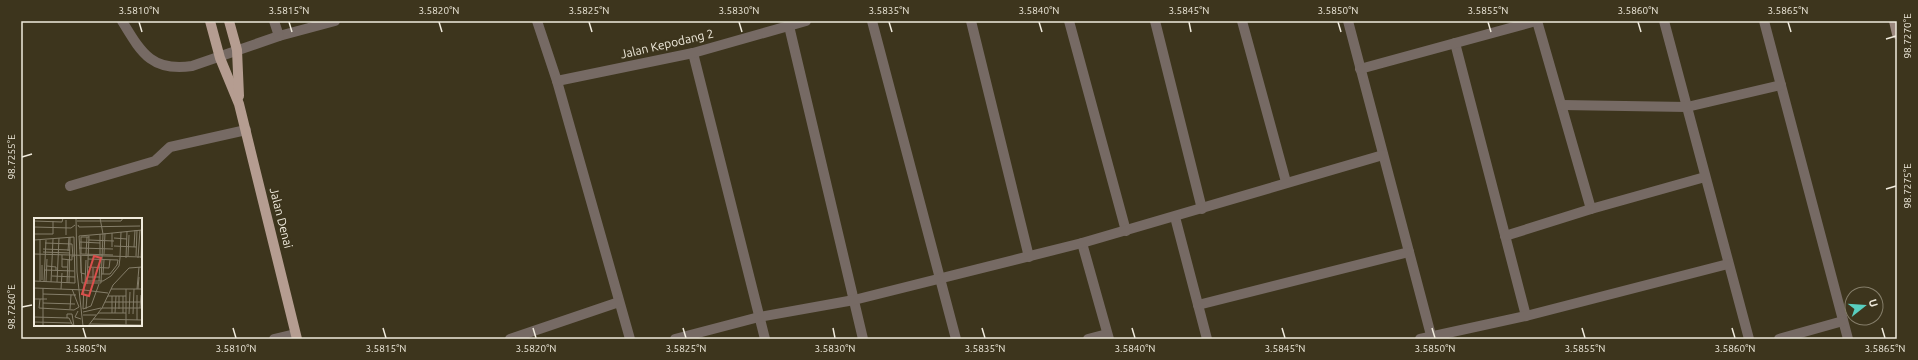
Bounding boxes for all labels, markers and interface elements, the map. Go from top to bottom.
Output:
text: 3.5810°N [118,5,160,16]
text: 3.5815°N [268,5,310,16]
text: 3.5820°N [418,5,460,16]
text: 3.5825°N [568,5,610,16]
text: 3.5830°N [718,5,760,16]
text: 3.5835°N [868,5,910,16]
text: 3.5840°N [1018,5,1060,16]
text: 3.5845°N [1168,5,1210,16]
text: 3.5850°N [1317,5,1359,16]
text: 3.5855°N [1467,5,1509,16]
text: 3.5860°N [1617,5,1659,16]
text: 3.5865°N [1767,5,1809,16]
text: 98.7270°E [1902,13,1913,59]
street label: Jalan Kepodang 2 [619,26,715,61]
text: 98.7255°E [6,134,17,180]
text: 98.7275°E [1902,163,1913,209]
street label: Jalan Denai [268,186,295,250]
inset map [34,218,142,326]
text: 98.7260°E [6,284,17,330]
north arrow [1844,286,1884,326]
text: U [1867,298,1880,309]
text: 3.5805°N [65,343,107,354]
text: 3.5810°N [215,343,257,354]
text: 3.5815°N [365,343,407,354]
text: 3.5820°N [515,343,557,354]
text: 3.5825°N [665,343,707,354]
text: 3.5830°N [814,343,856,354]
text: 3.5835°N [964,343,1006,354]
text: 3.5840°N [1114,343,1156,354]
text: 3.5845°N [1264,343,1306,354]
text: 3.5850°N [1414,343,1456,354]
text: 3.5855°N [1564,343,1606,354]
text: 3.5860°N [1714,343,1756,354]
text: 3.5865°N [1864,343,1906,354]

